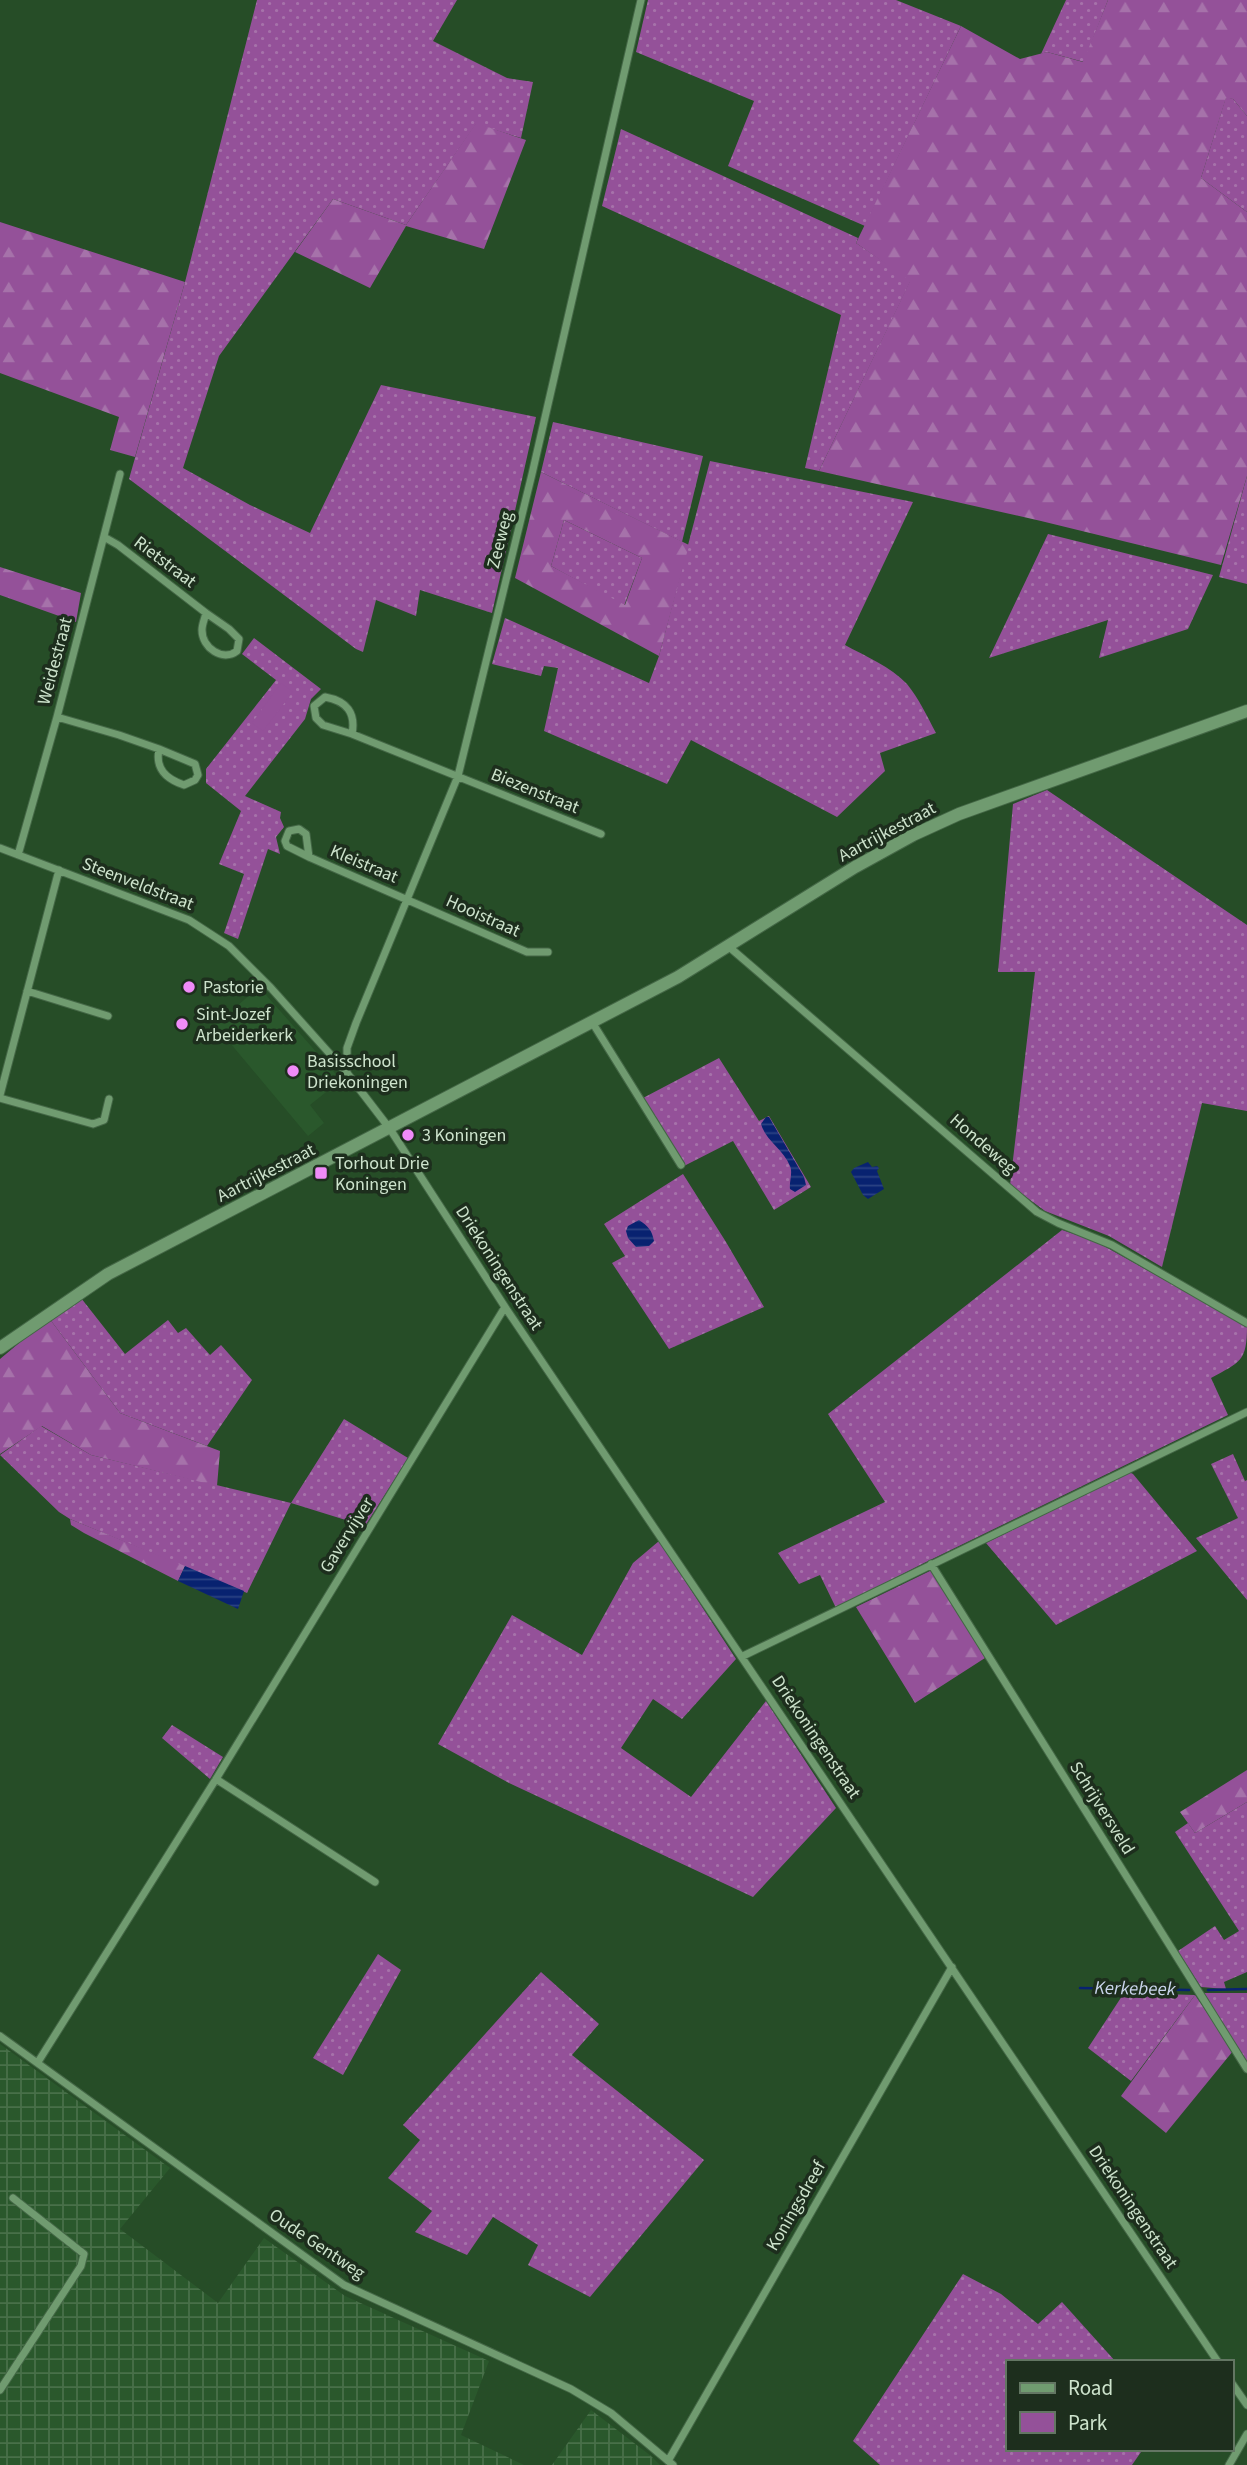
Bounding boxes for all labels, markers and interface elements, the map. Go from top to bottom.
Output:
street label: Zeeweg [481,509,519,571]
street label: Rietstraat [129,530,201,594]
street label: Weidestraat [31,615,79,707]
street label: Biezenstraat [487,762,583,820]
street label: Aartrijkestraat [834,796,940,868]
street label: Kleistraat [326,839,402,889]
street label: Steenveldstraat [79,851,197,917]
street label: Hooistraat [442,889,524,943]
place label: Pastorie [203,975,264,1000]
marker: Pastorie [181,979,197,995]
place label: Sint-Jozef Arbeiderkerk [196,1002,293,1048]
marker: Sint-Jozef Arbeiderkerk [174,1016,190,1032]
place label: Basisschool Driekoningen [307,1049,408,1095]
marker: Basisschool Driekoningen [285,1063,301,1079]
street label: Hondeweg [944,1108,1022,1180]
place label: 3 Koningen [422,1123,506,1148]
marker: 3 Koningen [400,1127,416,1143]
street label: Aartrijkestraat [213,1138,319,1208]
place label: Torhout Drie Koningen [335,1151,429,1197]
marker: Torhout Drie Koningen [313,1165,329,1181]
street label: Driekoningenstraat [449,1201,549,1335]
street label: Gavervijver [314,1492,381,1578]
street label: Driekoningenstraat [765,1670,867,1804]
street label: Schrijversveld [1063,1757,1141,1859]
water label: Kerkebeek [1094,1975,1177,2003]
street label: Driekoningenstraat [1082,2140,1184,2274]
street label: Koningsdreef [760,2156,832,2256]
street label: Oude Gentweg [264,2203,370,2285]
legend [1006,2360,1233,2451]
text: Road [1068,2373,1113,2403]
text: Park [1068,2408,1108,2438]

